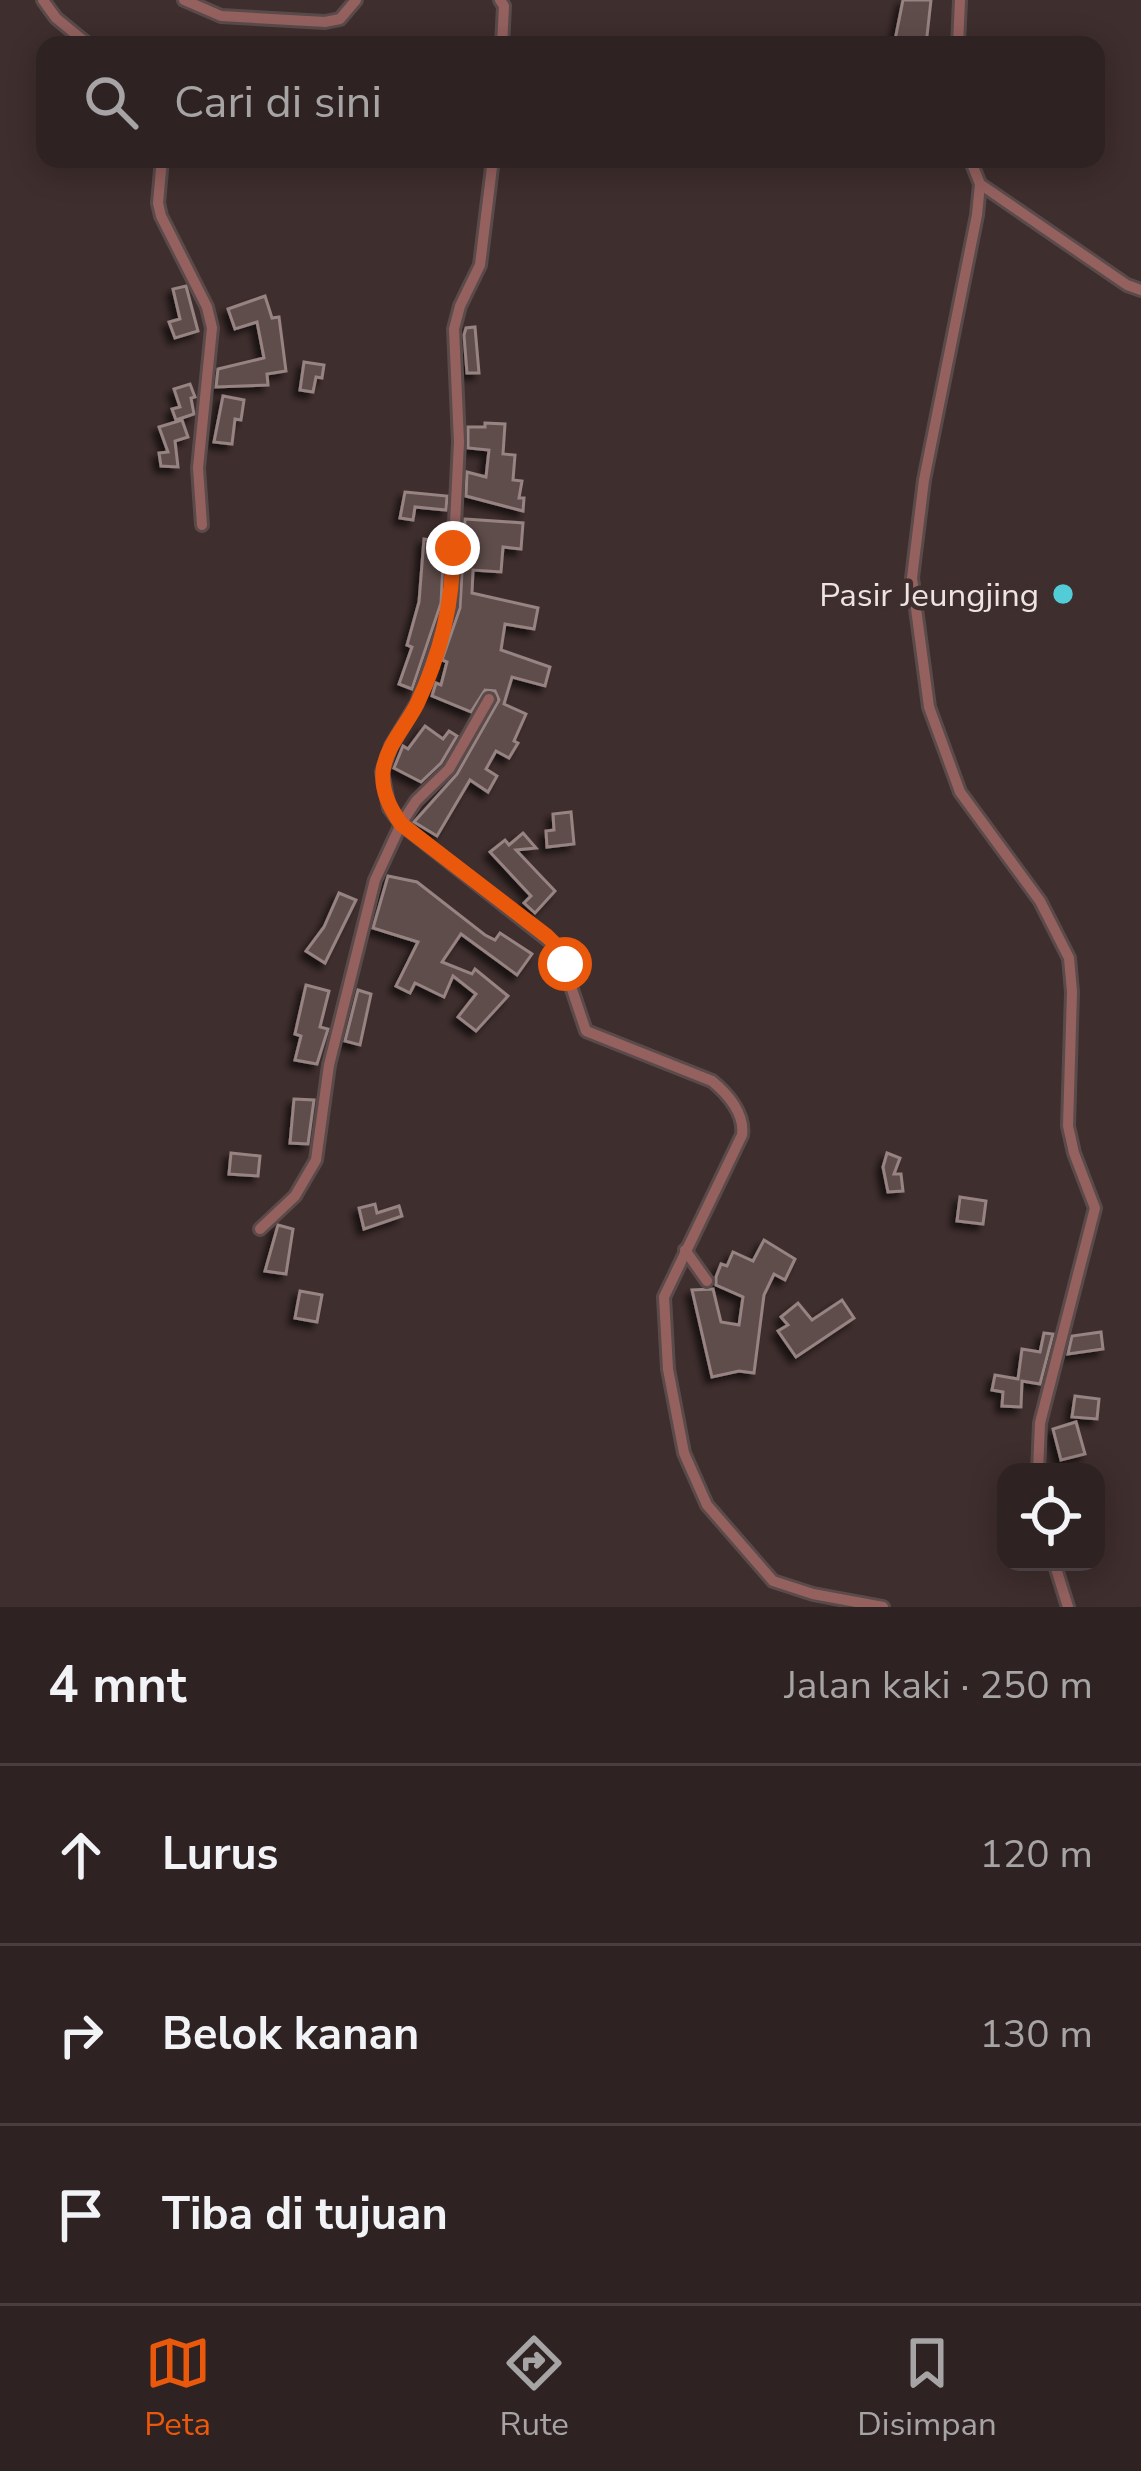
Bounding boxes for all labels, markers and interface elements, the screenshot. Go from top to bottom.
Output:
search box [36,36,1105,168]
icon: search [78,69,144,135]
text: Cari di sini [174,72,382,133]
route end [426,521,480,575]
place label: Pasir Jeungjing [819,573,1039,618]
marker: Pasir Jeungjing [1050,581,1076,607]
route start [538,937,592,991]
map controls [997,1463,1105,1571]
button: locate [997,1463,1105,1571]
text: 4 mnt [48,1650,187,1720]
text: Jalan kaki · 250 m [784,1659,1093,1712]
icon: ahead [48,1822,114,1888]
text: Lurus [162,1824,279,1885]
text: 120 m [979,1828,1093,1881]
icon: right [48,2002,114,2068]
text: Belok kanan [162,2004,419,2065]
text: 130 m [979,2008,1093,2061]
icon: arrive [48,2182,114,2248]
text: Tiba di tujuan [162,2184,448,2245]
tab: Peta [144,2330,211,2447]
tab: Rute [499,2330,569,2447]
tab: Disimpan [857,2330,997,2447]

